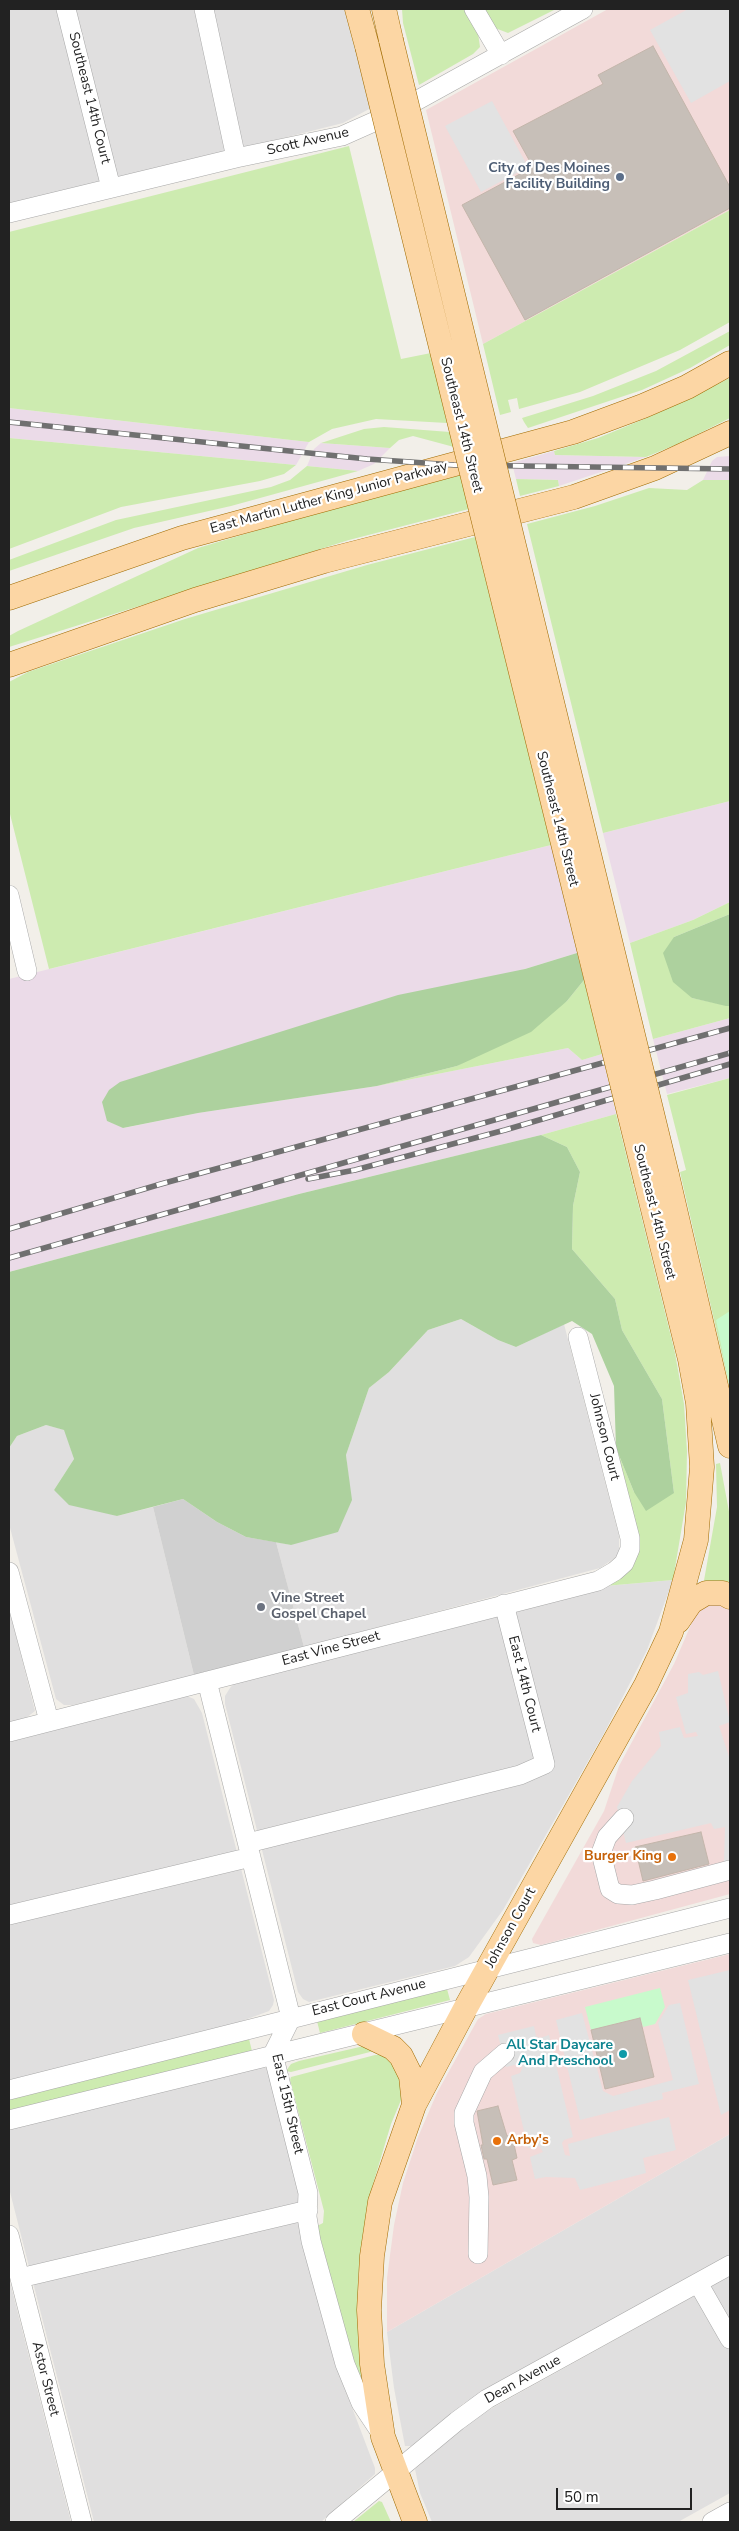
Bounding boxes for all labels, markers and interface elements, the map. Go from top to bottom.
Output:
street label: Southeast 14th Court [64,30,114,166]
street label: Scott Avenue [265,124,351,160]
place label: City of Des Moines Facility Building [488,161,610,193]
marker: City of Des Moines Facility Building [614,171,626,183]
street label: Southeast 14th Street [436,356,486,494]
street label: East Martin Luther King Junior Parkway [209,458,449,538]
street label: Southeast 14th Street [532,750,582,888]
street label: Southeast 14th Street [629,1143,679,1281]
street label: Johnson Court [585,1392,623,1482]
place label: Vine Street Gospel Chapel [271,1591,366,1624]
marker: Vine Street Gospel Chapel [255,1601,267,1613]
street label: East Vine Street [280,1628,382,1670]
street label: East 14th Court [504,1634,544,1734]
place label: Burger King [584,1849,662,1865]
marker: Burger King [666,1851,678,1863]
street label: Johnson Court [482,1885,540,1971]
street label: East Court Avenue [310,1976,428,2020]
place label: All Star Daycare And Preschool [506,2038,613,2070]
marker: All Star Daycare And Preschool [617,2048,629,2060]
street label: East 15th Street [267,2052,307,2156]
place label: Arby's [507,2133,549,2149]
marker: Arby's [491,2135,503,2147]
street label: Astor Street [28,2340,62,2418]
street label: Dean Avenue [482,2352,564,2408]
scale bar [559,2478,695,2510]
text: 50 m [564,2487,599,2507]

